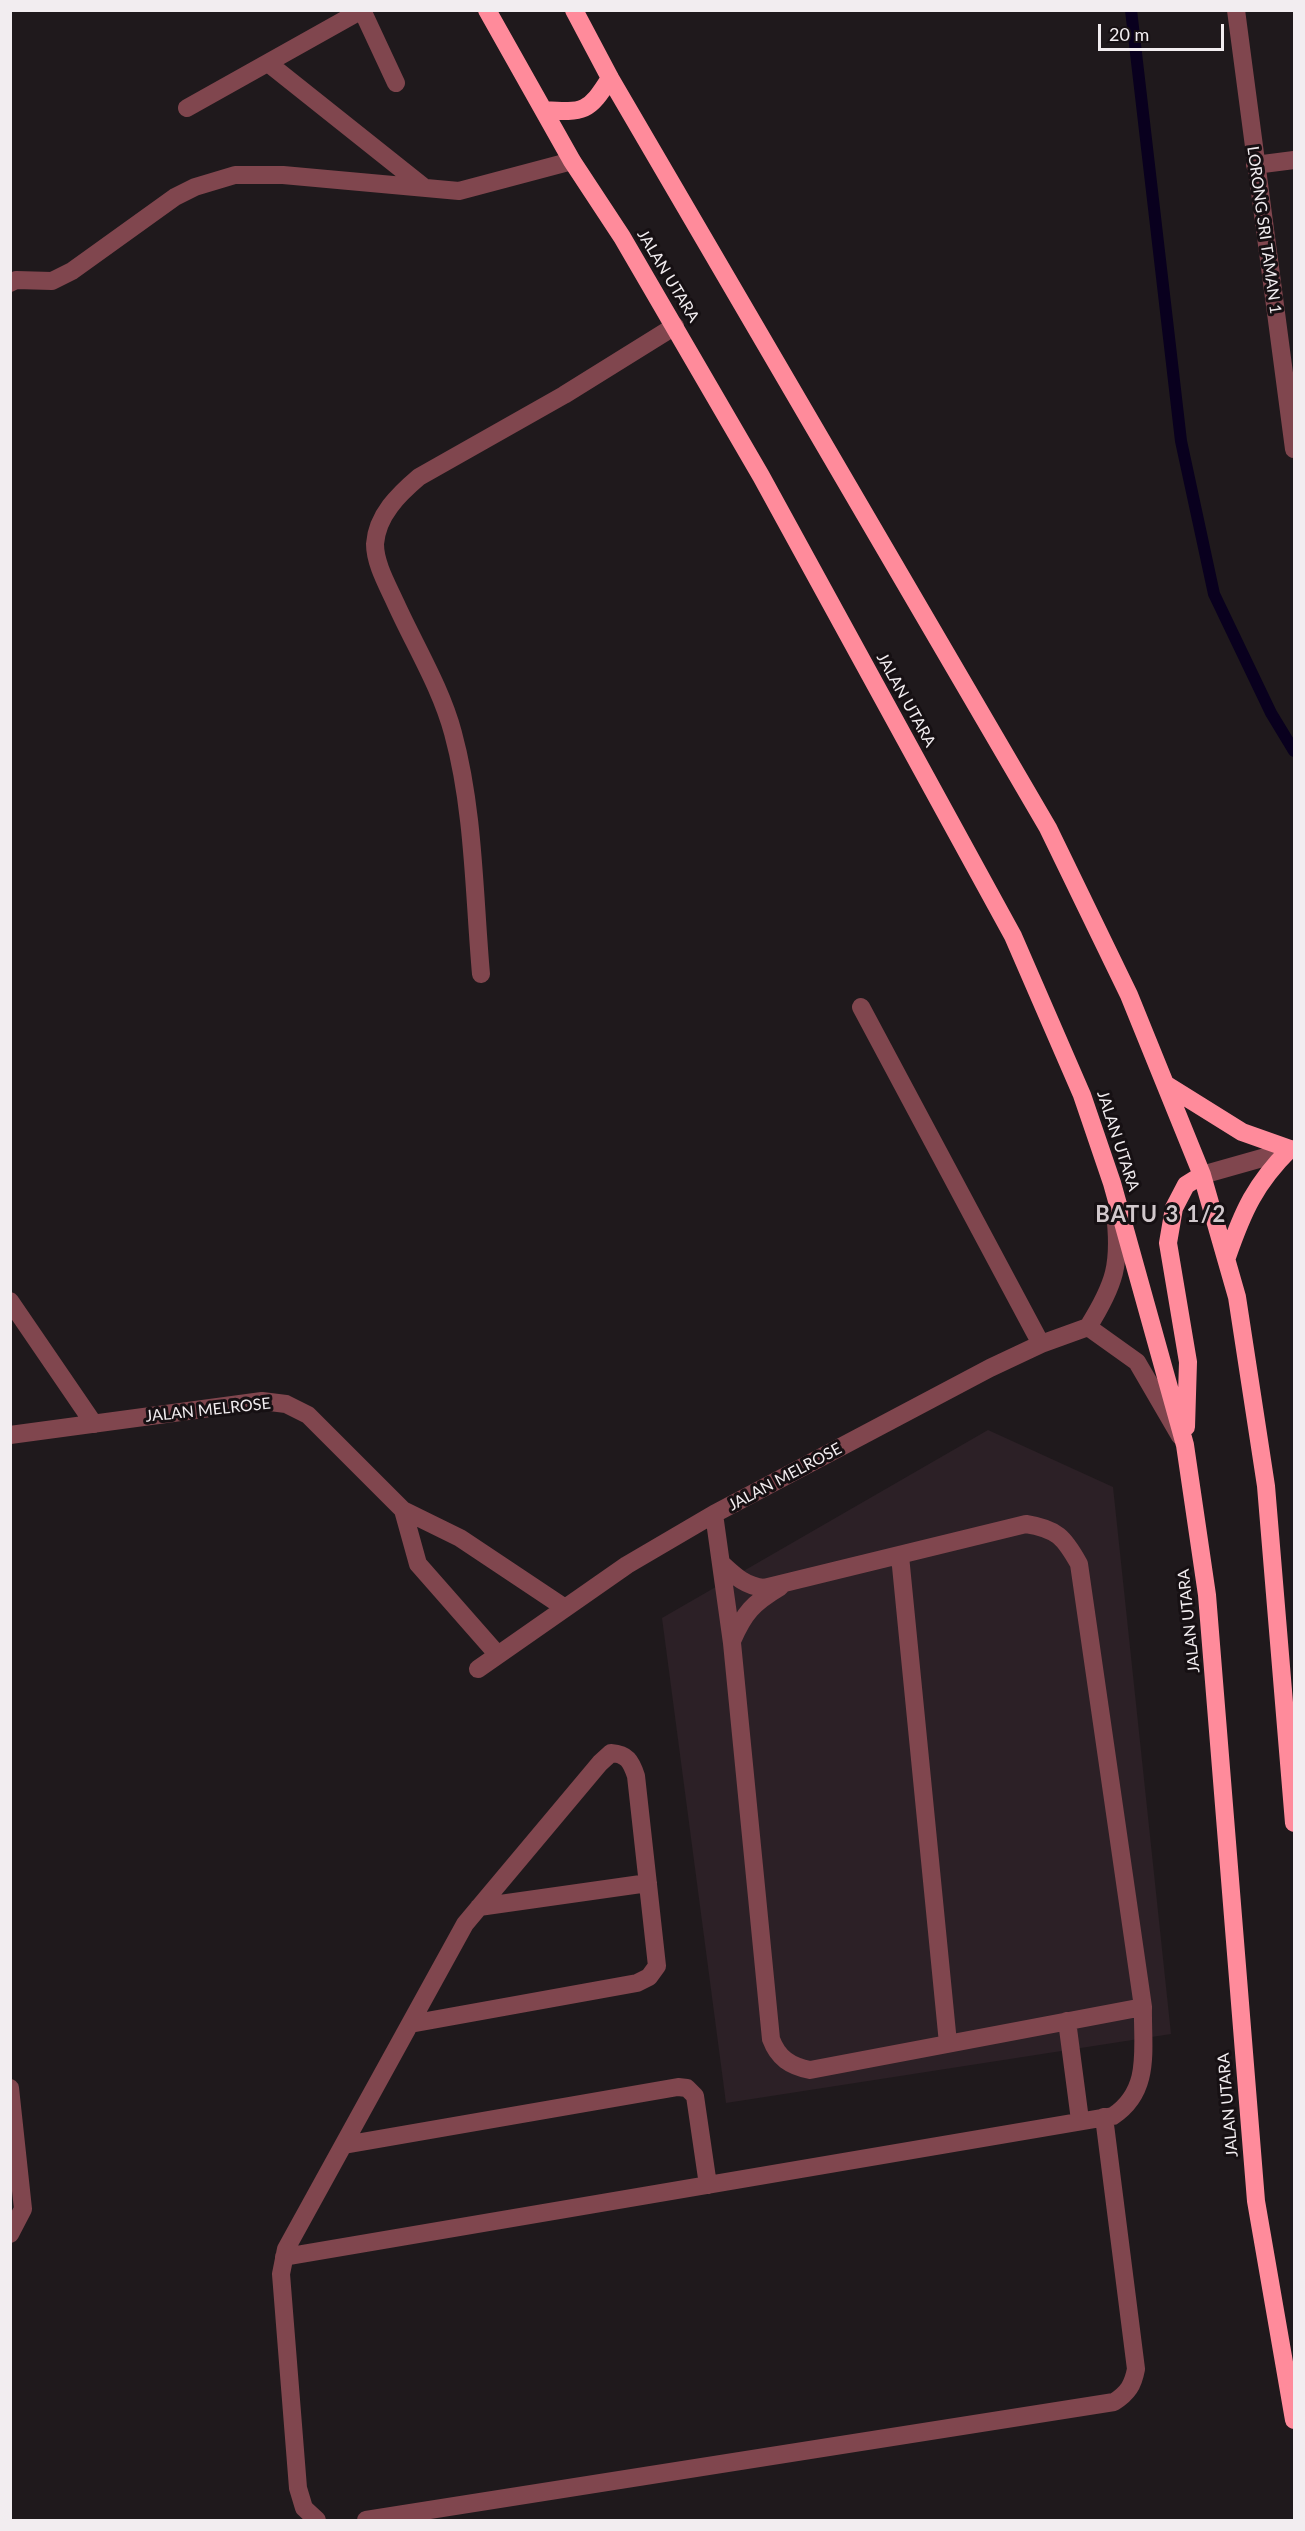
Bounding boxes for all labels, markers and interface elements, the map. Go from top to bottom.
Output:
scale bar [1101,12,1227,50]
text: 20 m [1109,23,1149,45]
street label: LORONG SRI TAMAN 1 [1243,145,1285,315]
street label: JALAN UTARA [633,226,703,326]
street label: JALAN UTARA [872,650,940,750]
street label: JALAN UTARA [1093,1088,1143,1194]
district label: BATU 3 1/2 [1095,1202,1227,1228]
street label: JALAN MELROSE [144,1394,272,1426]
street label: JALAN MELROSE [725,1439,845,1515]
street label: JALAN UTARA [1174,1568,1204,1674]
street label: JALAN UTARA [1214,2052,1242,2158]

